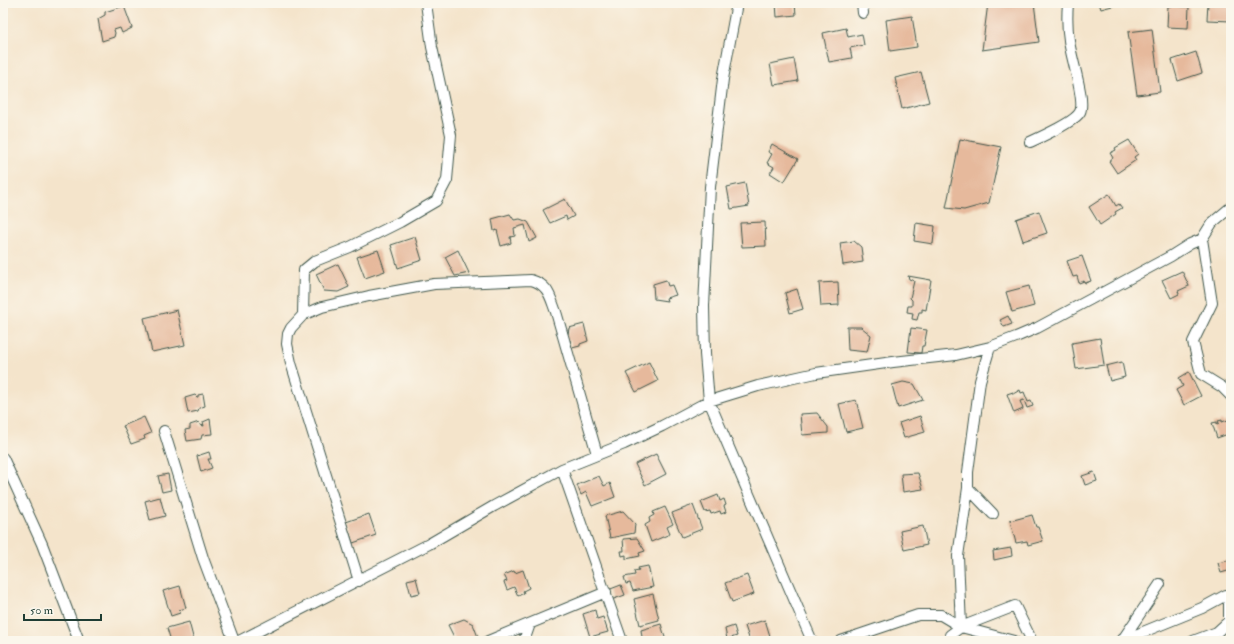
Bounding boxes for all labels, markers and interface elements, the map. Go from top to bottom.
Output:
scale bar [24,596,101,622]
text: 50 m [30,603,54,618]

